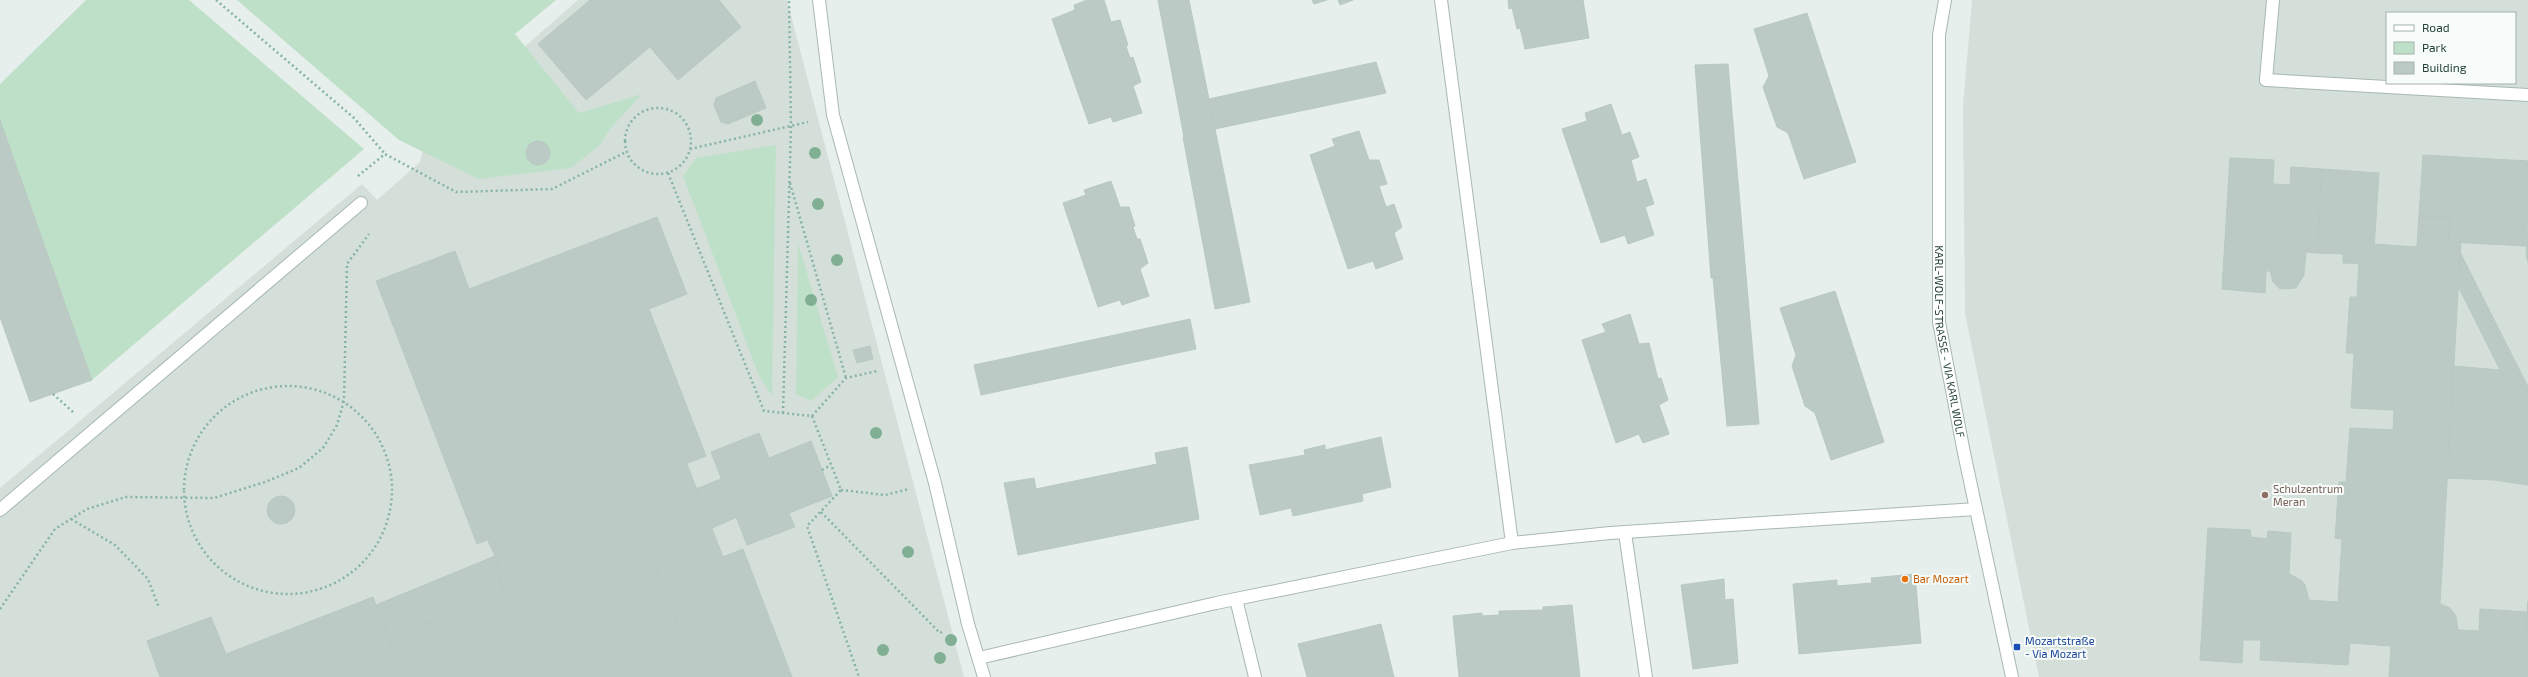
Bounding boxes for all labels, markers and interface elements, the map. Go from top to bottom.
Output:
legend [2386,12,2516,84]
text: Road [2422,20,2450,34]
text: Park [2422,40,2447,54]
text: Building [2422,60,2467,74]
street label: KARL-WOLF-STRASSE - VIA KARL WOLF [1933,245,1968,439]
place label: Schulzentrum Meran [2273,482,2343,508]
marker: Schulzentrum Meran [2260,490,2270,500]
place label: Bar Mozart [1913,572,1969,585]
marker: Bar Mozart [1900,574,1910,584]
place label: Mozartstraße - Via Mozart [2025,634,2095,660]
marker: Mozartstraße - Via Mozart [2012,642,2022,652]

